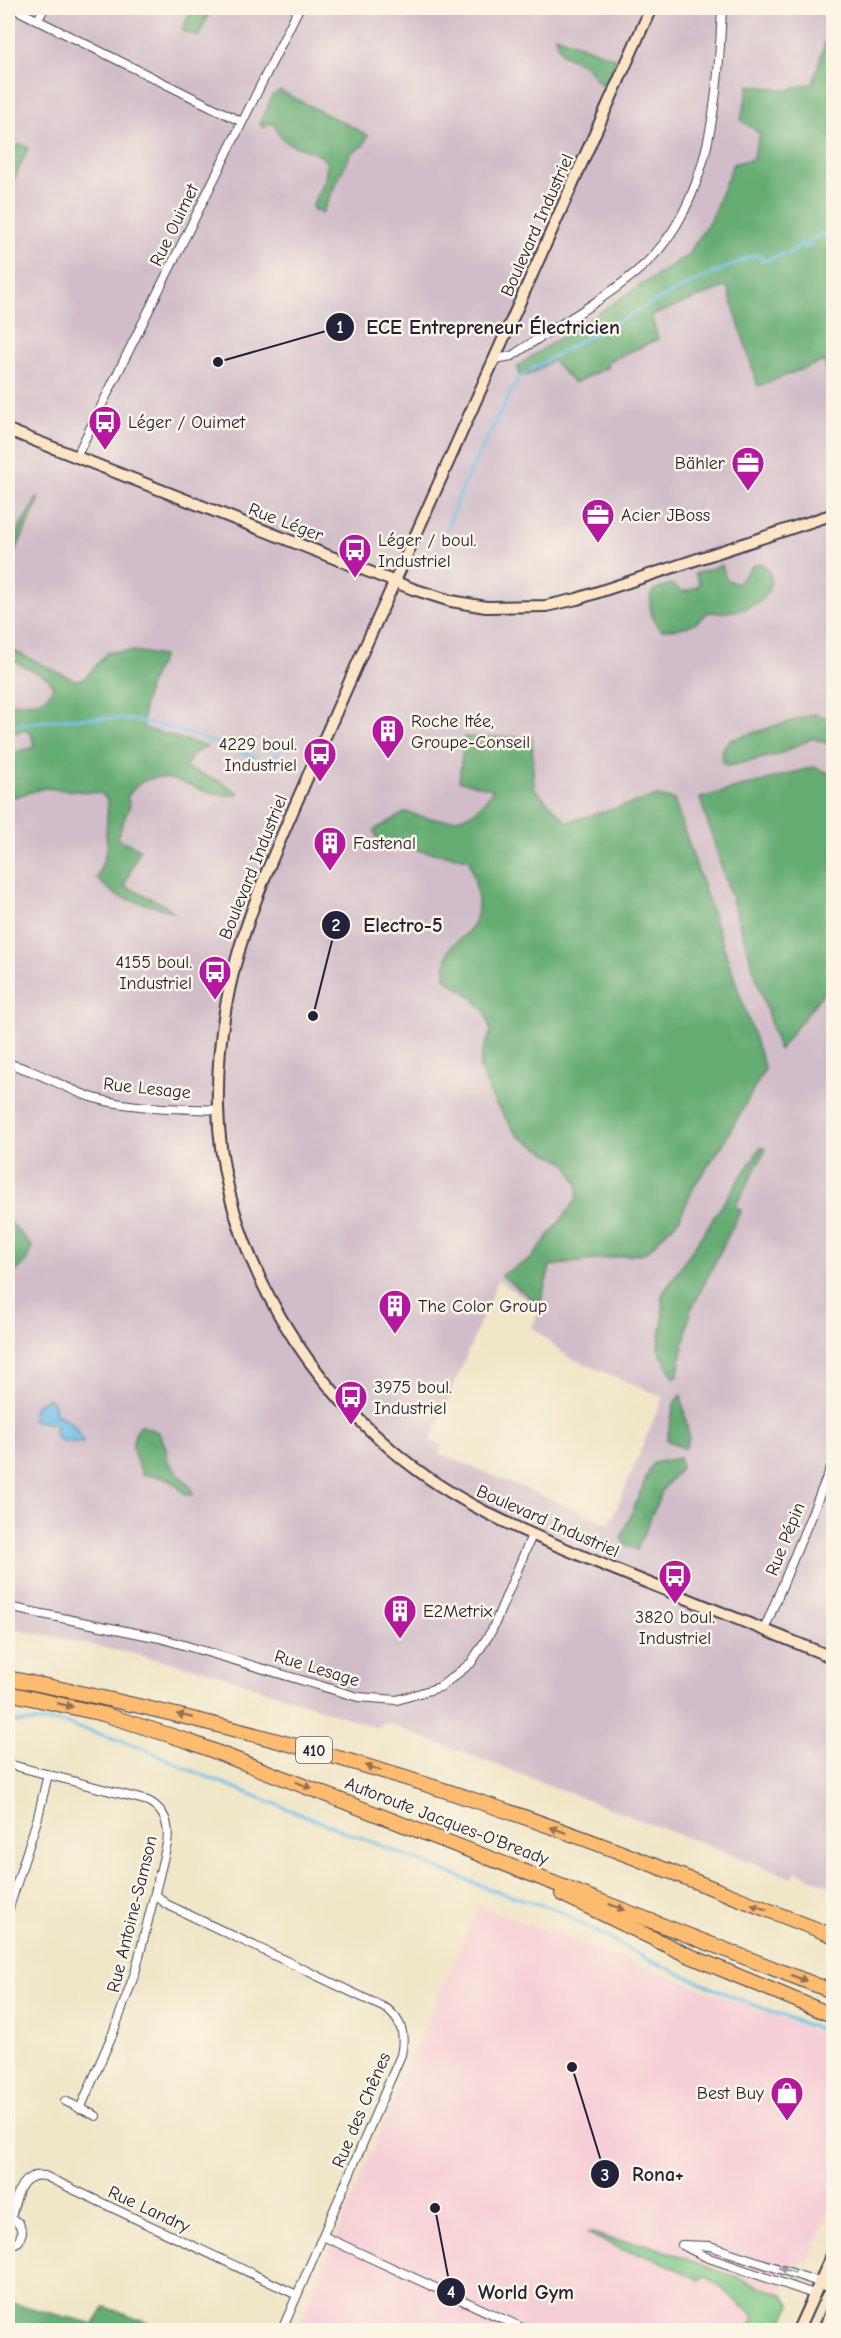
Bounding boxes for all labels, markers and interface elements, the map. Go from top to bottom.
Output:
street label: Boulevard Industriel [497,151,578,300]
street label: Rue Ouimet [146,180,204,270]
callout: ECE Entrepreneur Électricien [325,308,632,346]
text: ECE Entrepreneur Électricien [366,315,620,339]
text: 1 [336,317,344,338]
bus stop icon: Léger / Ouimet [87,404,123,451]
place label: Léger / Ouimet [128,412,246,433]
office icon: Bähler [730,445,766,492]
place label: Bähler [675,453,726,474]
office icon: Acier JBoss [580,497,616,544]
street label: Rue Léger [245,499,327,547]
place label: Acier JBoss [621,505,710,526]
place label: Léger / boul. Industriel [378,530,477,572]
bus stop icon: Léger / boul. Industriel [337,532,373,579]
place label: Roche ltée, Groupe-Conseil [411,711,530,753]
building icon: Roche ltée, Groupe-Conseil [370,713,406,760]
place label: 4229 boul. Industriel [219,734,297,776]
bus stop icon: 4229 boul. Industriel [302,736,338,783]
street label: Boulevard Industriel [215,792,292,943]
building icon: Fastenal [312,825,348,872]
place label: Fastenal [353,833,416,854]
callout: Electro-5 [321,906,454,944]
text: Electro-5 [363,914,443,937]
text: 2 [332,915,341,936]
place label: 4155 boul. Industriel [116,952,192,994]
bus stop icon: 4155 boul. Industriel [197,954,233,1001]
street label: Rue Lesage [102,1073,192,1104]
building icon: The Color Group [377,1288,413,1335]
place label: The Color Group [418,1296,547,1317]
place label: 3975 boul. Industriel [374,1377,452,1419]
bus stop icon: 3975 boul. Industriel [333,1379,369,1426]
street label: Boulevard Industriel [473,1481,622,1562]
street label: Rue Pépin [761,1500,810,1579]
bus stop icon: 3820 boul. Industriel [657,1558,693,1605]
building icon: E2Metrix [382,1593,418,1640]
place label: E2Metrix [423,1601,493,1622]
place label: 3820 boul. Industriel [635,1607,715,1649]
street label: Rue Lesage [272,1646,362,1691]
one-way arrow [55,1701,74,1710]
one-way arrow [176,1711,194,1721]
road number: 410 [296,1737,332,1763]
one-way arrow [364,1763,382,1772]
street label: Autoroute Jacques-O'Bready [342,1773,552,1870]
one-way arrow [295,1780,313,1790]
one-way arrow [549,1824,567,1834]
street label: Rue Antoine-Samson [103,1834,162,1995]
one-way arrow [749,1902,767,1912]
one-way arrow [609,1903,627,1913]
one-way arrow [790,1974,808,1983]
street label: Rue des Chênes [328,2049,395,2171]
shop icon: Best Buy [769,2075,805,2122]
place label: Best Buy [697,2083,765,2104]
callout: Rona+ [590,2155,696,2193]
text: Rona+ [632,2163,684,2186]
text: 3 [601,2165,609,2186]
street label: Rue Landry [105,2181,194,2238]
one-way arrow [778,2265,796,2274]
callout: World Gym [436,2273,586,2311]
text: World Gym [478,2281,574,2304]
text: 4 [447,2282,455,2303]

